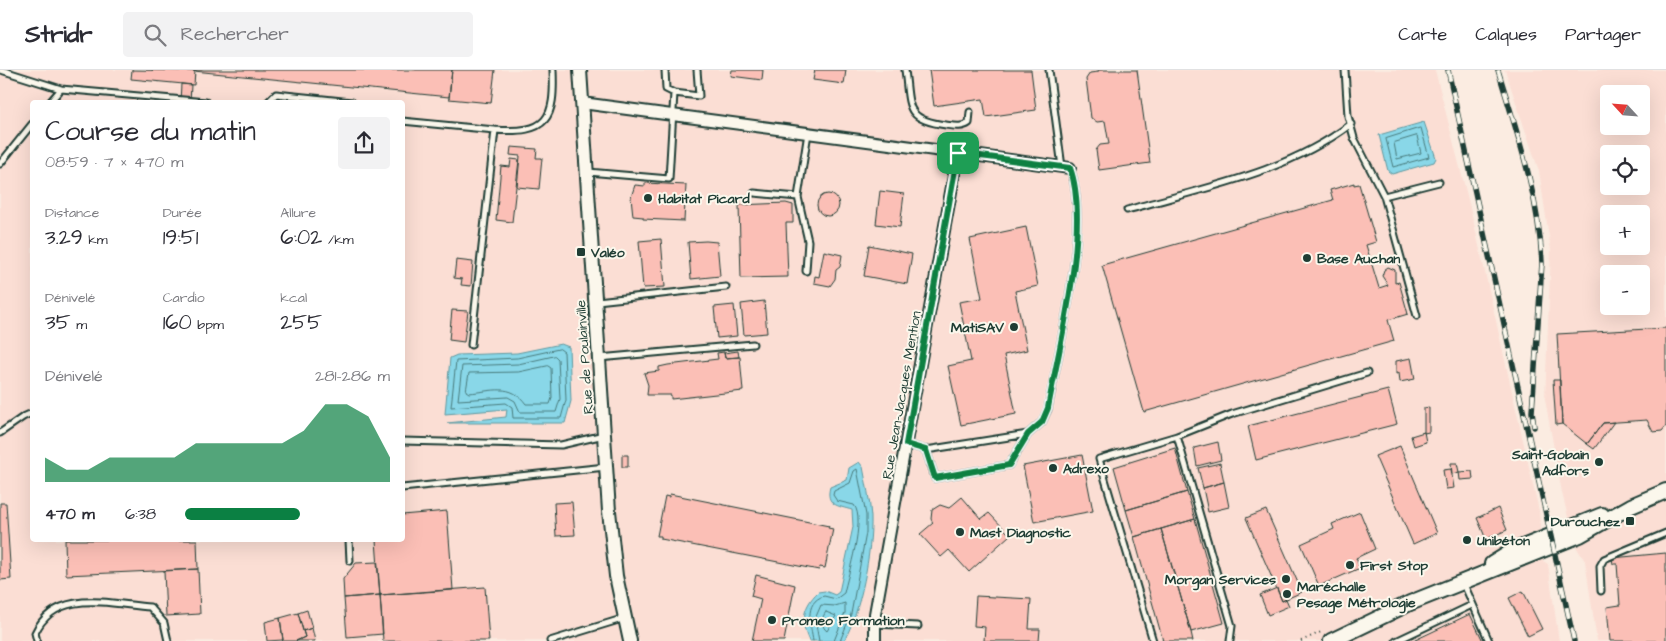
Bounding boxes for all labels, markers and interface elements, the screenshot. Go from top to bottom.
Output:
search box [123,12,473,57]
text: Stridr [25,18,93,52]
icon: search [141,21,169,49]
text: Rechercher [181,21,289,48]
text: Carte [1398,22,1447,47]
text: Calques [1475,22,1537,47]
text: Partager [1565,22,1641,47]
north arrow [1600,85,1650,135]
map controls [1600,85,1650,315]
text: Course du matin [45,112,256,151]
button: share [338,117,390,169]
pin [937,132,979,174]
icon: arrive [944,139,972,167]
button: locate [1600,145,1650,195]
text: 08:59 · 7 × 470 m [45,151,184,173]
place label: Habitat Picard [658,189,750,209]
marker: Habitat Picard [642,192,654,204]
text: Distance [45,203,99,223]
text: Durée [163,203,202,223]
text: Allure [280,203,316,223]
button: + [1600,205,1650,255]
text: 3.29 [45,223,83,252]
text: 19:51 [163,223,198,252]
text: 6:02 [280,223,322,252]
text: km [83,230,108,250]
text: /km [322,230,354,250]
place label: Valéo [590,243,625,263]
marker: Valéo [575,246,587,258]
place label: Base Auchan [1317,249,1400,269]
marker: Base Auchan [1301,252,1313,264]
button: − [1600,265,1650,315]
text: Dénivelé [45,288,95,308]
text: Cardio [163,288,205,308]
text: kcal [280,288,307,308]
street label: Rue de Poulainville [571,299,599,415]
text: 35 [45,308,71,337]
text: 160 [163,308,192,337]
text: 255 [280,308,322,337]
street label: Rue Jean-Jacques Mention [877,310,927,481]
text: m [71,315,87,335]
text: bpm [192,315,224,335]
place label: MatiSAV [951,318,1004,338]
marker: MatiSAV [1008,321,1020,333]
text: Dénivelé [45,365,103,387]
text: 281–286 m [315,365,390,387]
place label: Saint-Gobain Adfors [1511,445,1589,481]
marker: Saint-Gobain Adfors [1593,456,1605,468]
place label: Adrexo [1063,459,1109,479]
marker: Adrexo [1047,462,1059,474]
text: 470 m [45,503,95,525]
text: 6:38 [125,503,156,525]
place label: Durouchez [1551,512,1621,532]
marker: Durouchez [1624,515,1636,527]
place label: Mast Diagnostic [970,523,1071,544]
marker: Mast Diagnostic [954,526,966,538]
place label: Unibéton [1477,531,1530,551]
marker: Unibéton [1461,534,1473,546]
place label: First Stop [1360,556,1428,576]
marker: First Stop [1344,559,1356,571]
place label: Morgan Services [1165,570,1276,591]
marker: Morgan Services [1280,573,1292,585]
place label: Maréchalle Pesage Métrologie [1297,577,1416,614]
marker: Maréchalle Pesage Métrologie [1281,588,1293,600]
place label: Promeo Formation [782,611,904,631]
marker: Promeo Formation [766,614,778,626]

